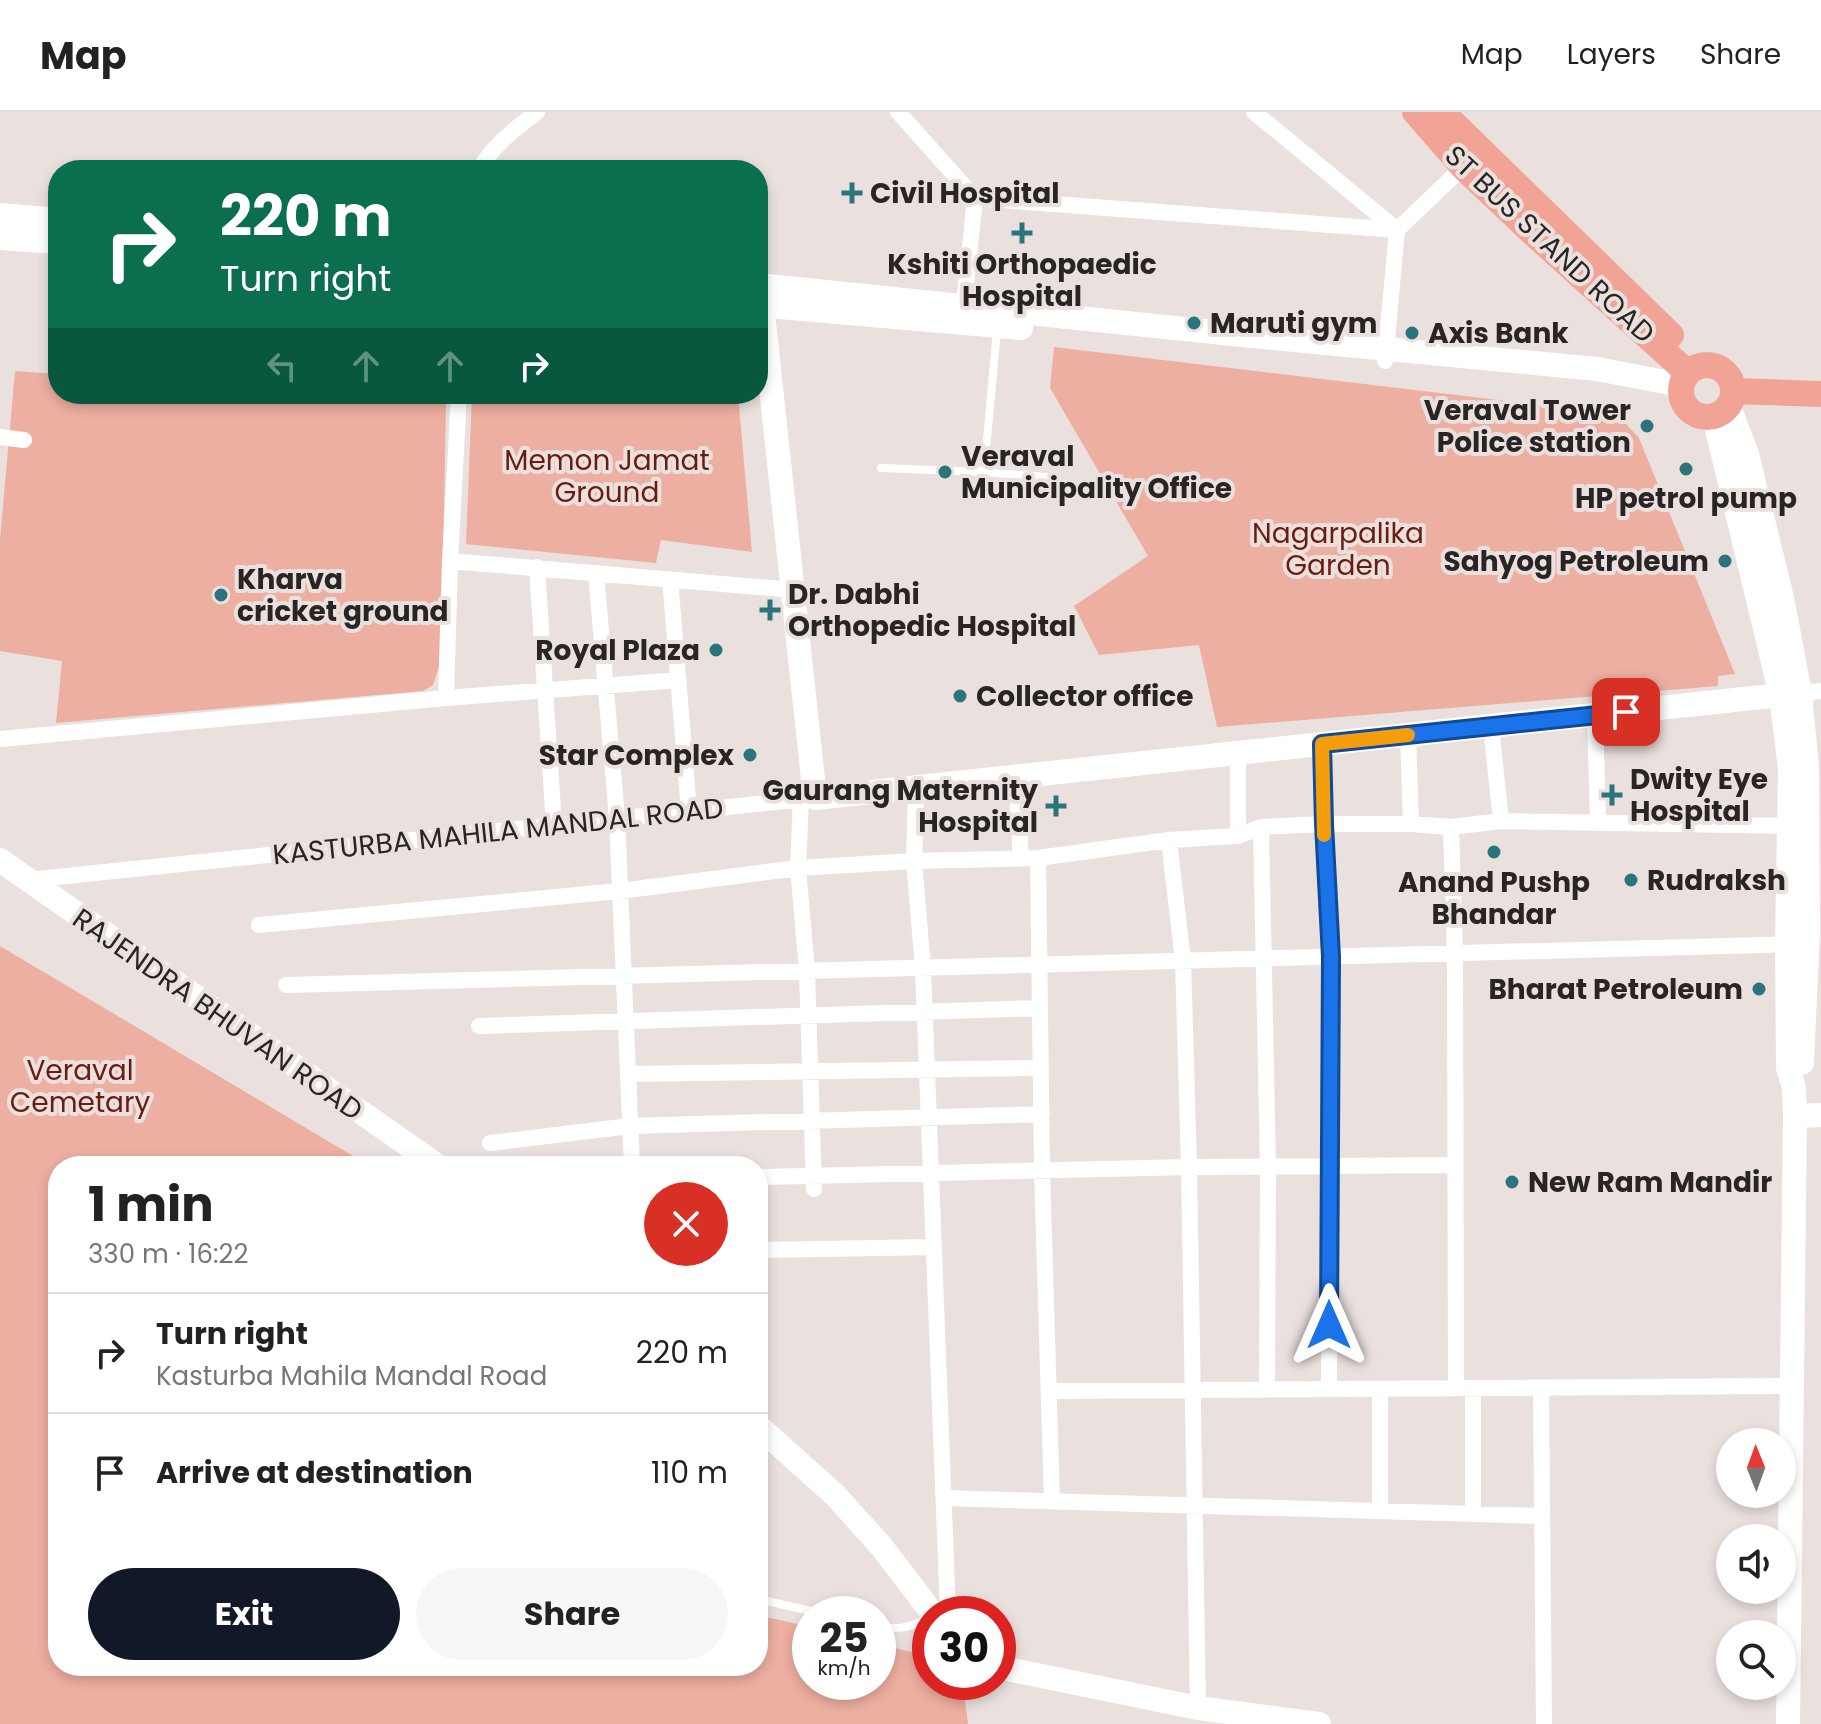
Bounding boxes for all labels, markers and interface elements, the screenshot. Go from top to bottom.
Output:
text: Map [40,29,127,82]
text: Map [1461,35,1523,74]
text: Layers [1567,35,1656,74]
text: Share [1700,35,1781,74]
street label: ST BUS STAND ROAD [1436,137,1663,352]
place label: Civil Hospital [870,174,1059,213]
text: 220 m [220,177,392,256]
marker: Civil Hospital [841,182,863,204]
icon: right [88,192,192,296]
marker: Kshiti Orthopaedic Hospital [1011,222,1033,244]
place label: Kshiti Orthopaedic Hospital [887,245,1157,316]
text: Turn right [220,253,391,304]
place label: Maruti gym [1210,304,1378,343]
marker: Maruti gym [1185,314,1203,332]
place label: Axis Bank [1428,314,1569,353]
marker: Axis Bank [1403,324,1421,342]
icon: left [260,344,304,388]
icon: ahead [344,344,388,388]
icon: ahead [428,344,472,388]
icon: right [512,344,556,388]
place label: Veraval Tower Police station [1424,391,1631,462]
marker: Veraval Tower Police station [1638,417,1656,435]
place label: Veraval Municipality Office [961,437,1232,508]
park label: Memon Jamat Ground [504,441,710,512]
marker: HP petrol pump [1677,460,1695,478]
marker: Veraval Municipality Office [936,463,954,481]
place label: HP petrol pump [1575,479,1797,518]
park label: Nagarpalika Garden [1252,514,1424,585]
place label: Sahyog Petroleum [1443,542,1709,581]
marker: Sahyog Petroleum [1716,552,1734,570]
place label: Kharva cricket ground [237,560,449,631]
place label: Dr. Dabhi Orthopedic Hospital [788,575,1076,646]
marker: Kharva cricket ground [212,586,230,604]
marker: Dr. Dabhi Orthopedic Hospital [759,599,781,621]
place label: Royal Plaza [535,631,700,670]
marker: Royal Plaza [707,641,725,659]
place label: Collector office [976,677,1193,716]
pin [1592,678,1660,746]
marker: Collector office [951,687,969,705]
icon: arrive [1604,690,1648,734]
place label: Star Complex [539,736,735,775]
marker: Star Complex [741,746,759,764]
place label: Dwity Eye Hospital [1630,760,1768,831]
place label: Gaurang Maternity Hospital [762,771,1038,842]
marker: Dwity Eye Hospital [1601,784,1623,806]
street label: KASTURBA MAHILA MANDAL ROAD [271,788,725,875]
marker: Gaurang Maternity Hospital [1045,795,1067,817]
marker: Anand Pushp Bhandar [1485,843,1503,861]
place label: Rudraksh [1647,861,1786,900]
place label: Anand Pushp Bhandar [1398,863,1590,934]
marker: Rudraksh [1622,871,1640,889]
street label: RAJENDRA BHUVAN ROAD [65,899,371,1130]
place label: Bharat Petroleum [1488,970,1743,1009]
marker: Bharat Petroleum [1750,980,1768,998]
park label: Veraval Cemetary [10,1051,150,1122]
place label: New Ram Mandir [1528,1163,1772,1202]
text: 1 min [88,1171,214,1238]
marker: New Ram Mandir [1503,1173,1521,1191]
button: close [644,1182,728,1266]
text: 330 m · 16:22 [88,1236,248,1272]
position arrow [1287,1283,1371,1367]
text: Turn right [156,1312,308,1355]
icon: right [88,1331,132,1375]
text: 220 m [636,1331,728,1374]
text: Kasturba Mahila Mandal Road [156,1358,547,1394]
north arrow [1716,1428,1796,1508]
map controls [1716,1428,1796,1700]
icon: arrive [88,1451,132,1495]
text: Arrive at destination [156,1451,473,1494]
text: 110 m [651,1451,728,1494]
button: sound [1716,1524,1796,1604]
button: Exit [88,1568,400,1660]
button: Share [416,1568,728,1660]
speed limit sign: 30 [912,1596,1016,1700]
text: 25 [820,1610,868,1666]
button: search [1716,1620,1796,1700]
text: km/h [817,1654,871,1682]

